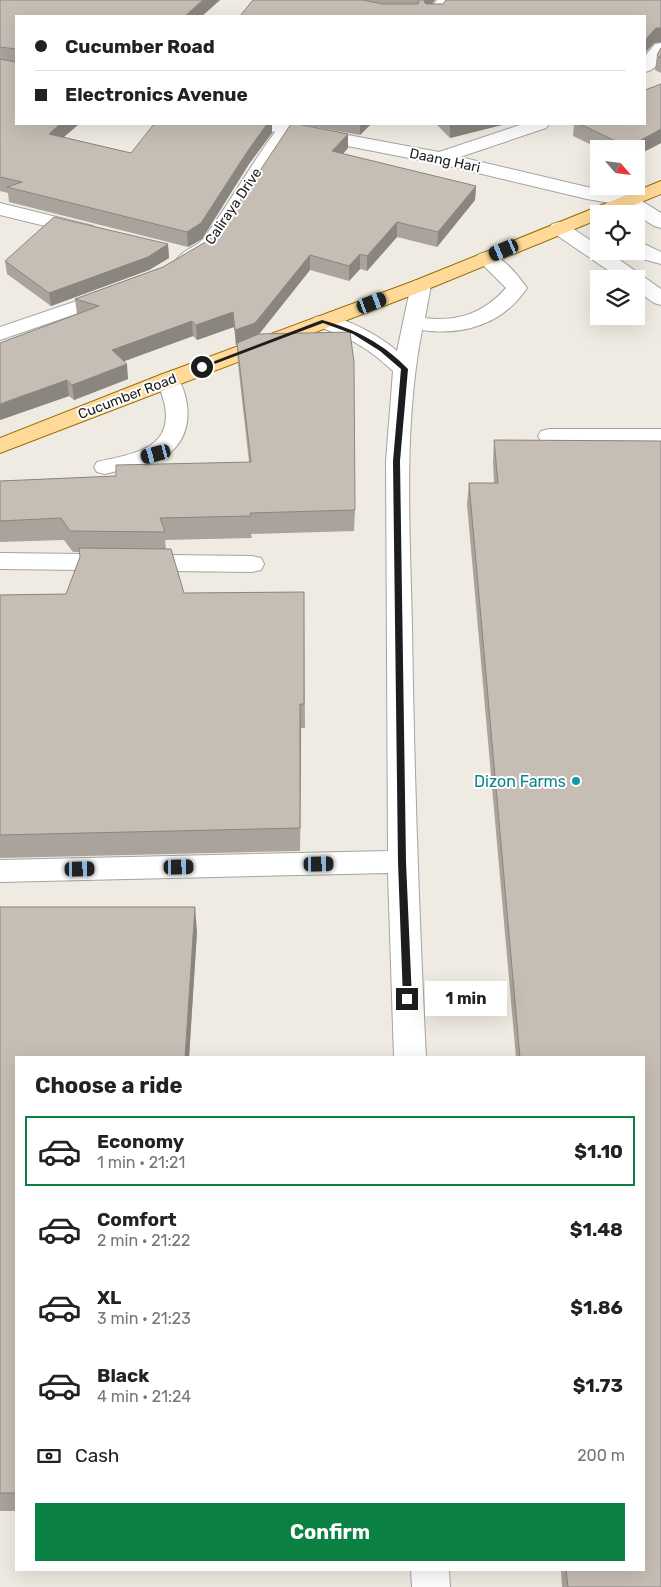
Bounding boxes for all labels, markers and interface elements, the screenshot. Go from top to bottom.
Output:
text: Cucumber Road [65,35,215,58]
text: Electronics Avenue [65,83,248,106]
north arrow [590,140,645,195]
map controls [590,140,645,325]
street label: Daang Hari [408,145,482,176]
street label: Caliraya Drive [202,165,265,248]
button: locate [590,205,645,260]
car [487,237,520,263]
button: layers [590,270,645,325]
car [355,291,388,315]
route start [191,356,213,378]
street label: Cucumber Road [76,370,179,423]
car [139,443,172,465]
place label: Dizon Farms [474,772,566,791]
marker: Dizon Farms [570,775,582,787]
car [303,856,334,872]
car [163,859,194,875]
car [64,861,95,877]
callout: 1 min [424,982,507,1016]
route end [396,988,418,1010]
text: 1 min [446,989,486,1008]
text: Choose a ride [35,1072,182,1099]
icon: car [37,1129,82,1174]
text: Economy [97,1130,184,1153]
text: $1.10 [574,1140,623,1163]
text: 1 min · 21:21 [97,1153,185,1172]
icon: car [37,1207,82,1252]
text: Comfort [97,1208,177,1231]
text: $1.48 [570,1218,623,1241]
text: 2 min · 21:22 [97,1231,190,1250]
icon: car [37,1285,82,1330]
text: XL [97,1286,121,1309]
text: $1.86 [570,1296,623,1319]
text: 3 min · 21:23 [97,1309,191,1328]
icon: car [37,1363,82,1408]
text: Black [97,1364,149,1387]
text: $1.73 [573,1374,623,1397]
text: 4 min · 21:24 [97,1387,191,1406]
icon: cash [35,1442,63,1470]
text: Cash [75,1444,119,1467]
text: 200 m [577,1446,625,1465]
button: Confirm [35,1503,625,1561]

